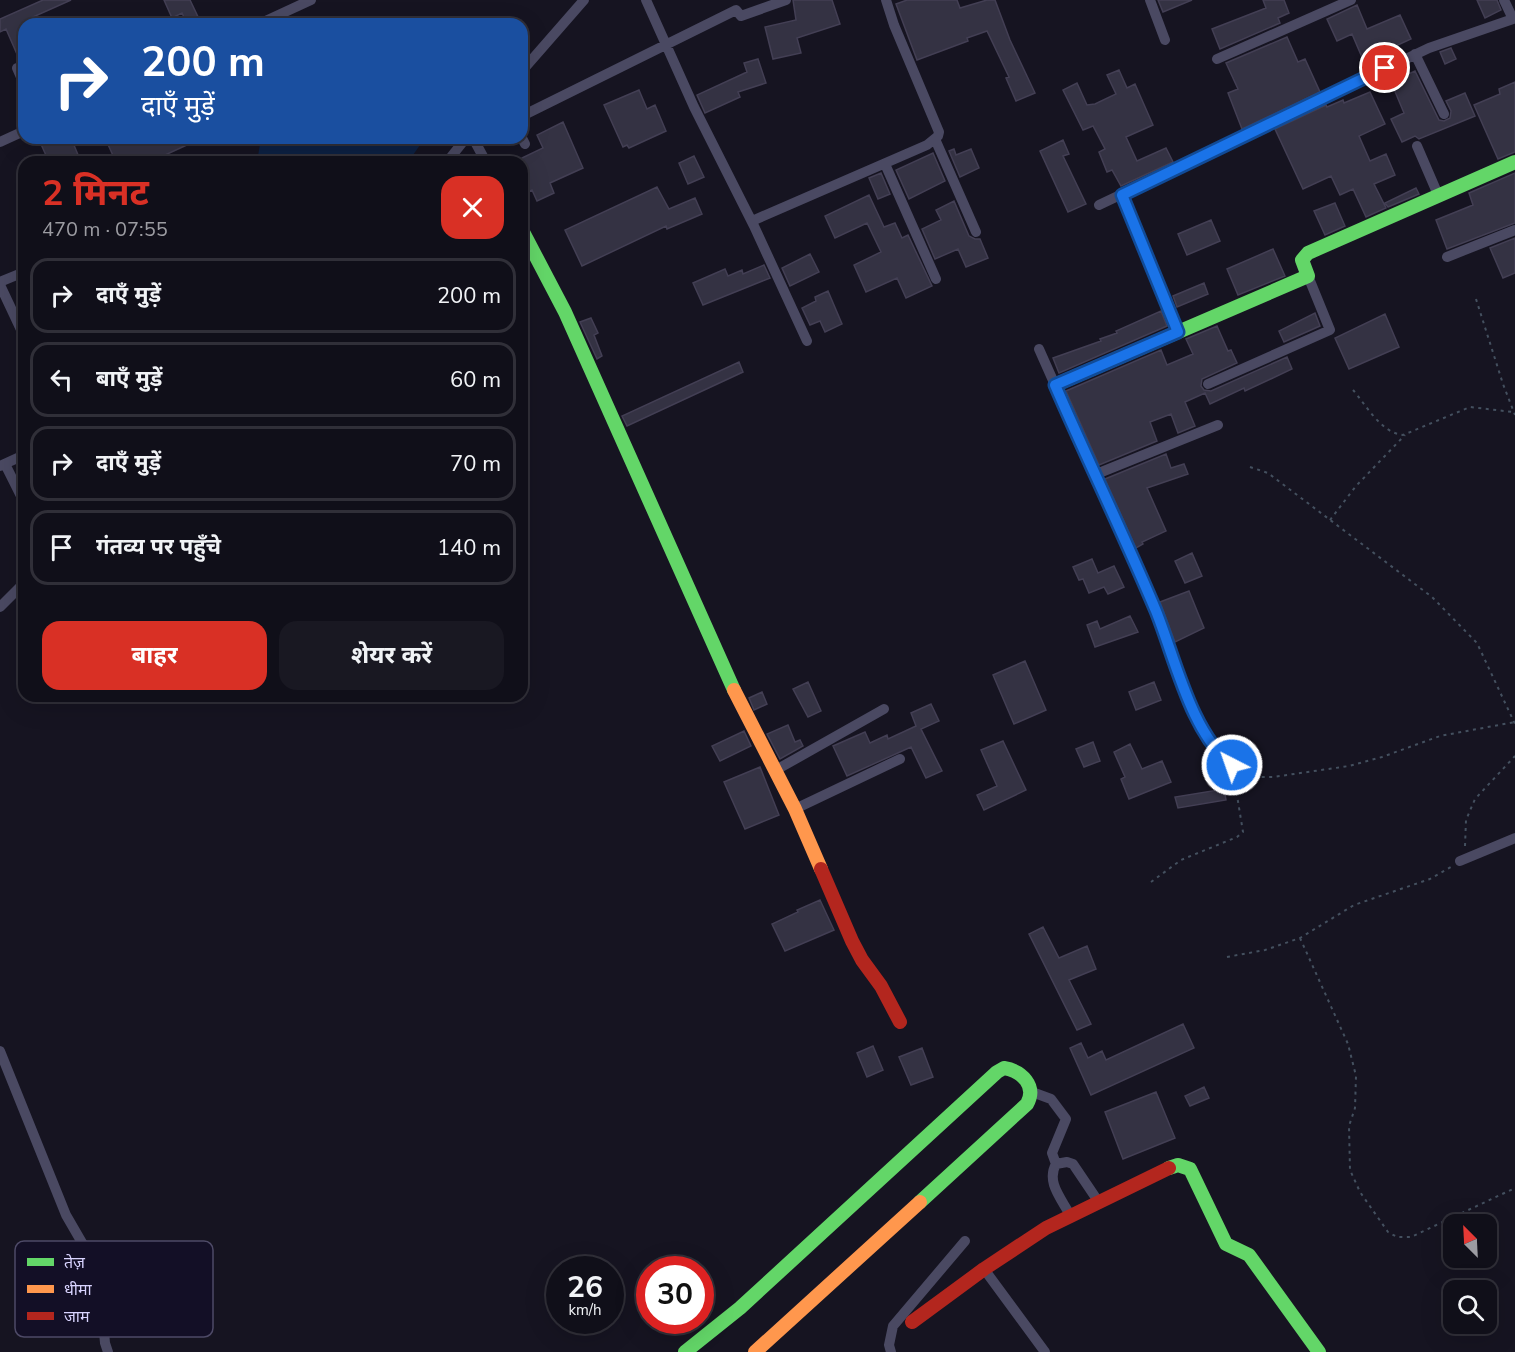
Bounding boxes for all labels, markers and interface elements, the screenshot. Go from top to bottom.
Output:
text: 200 m [141,34,265,91]
icon: right [42,42,120,120]
pin [1359,42,1410,93]
icon: arrive [1368,51,1401,84]
text: दाएँ मुड़ें [141,88,215,125]
text: 2 मिनट [42,169,149,218]
button: close [441,176,504,239]
text: 470 m · 07:55 [42,216,168,243]
icon: right [45,279,78,312]
text: दाएँ मुड़ें [96,280,161,310]
text: 200 m [437,281,501,311]
icon: left [45,363,78,396]
text: बाएँ मुड़ें [96,364,162,394]
text: 60 m [450,365,501,395]
icon: right [45,447,78,480]
text: दाएँ मुड़ें [96,448,161,478]
text: 70 m [450,449,501,479]
icon: arrive [45,531,78,564]
text: गंतव्य पर पहुँचे [96,532,221,562]
text: 140 m [437,533,501,563]
button: बाहर [42,621,267,690]
button: शेयर करें [279,621,504,690]
position arrow [1200,733,1264,797]
north arrow [1443,1214,1497,1268]
map controls [1443,1214,1497,1334]
legend [15,1241,213,1337]
text: तेज़ [64,1252,86,1274]
speed limit sign: 30 [636,1256,714,1334]
text: 26 [567,1267,603,1308]
text: धीमा [64,1279,93,1301]
button: search [1443,1280,1497,1334]
text: km/h [568,1300,602,1320]
text: जाम [64,1306,90,1328]

